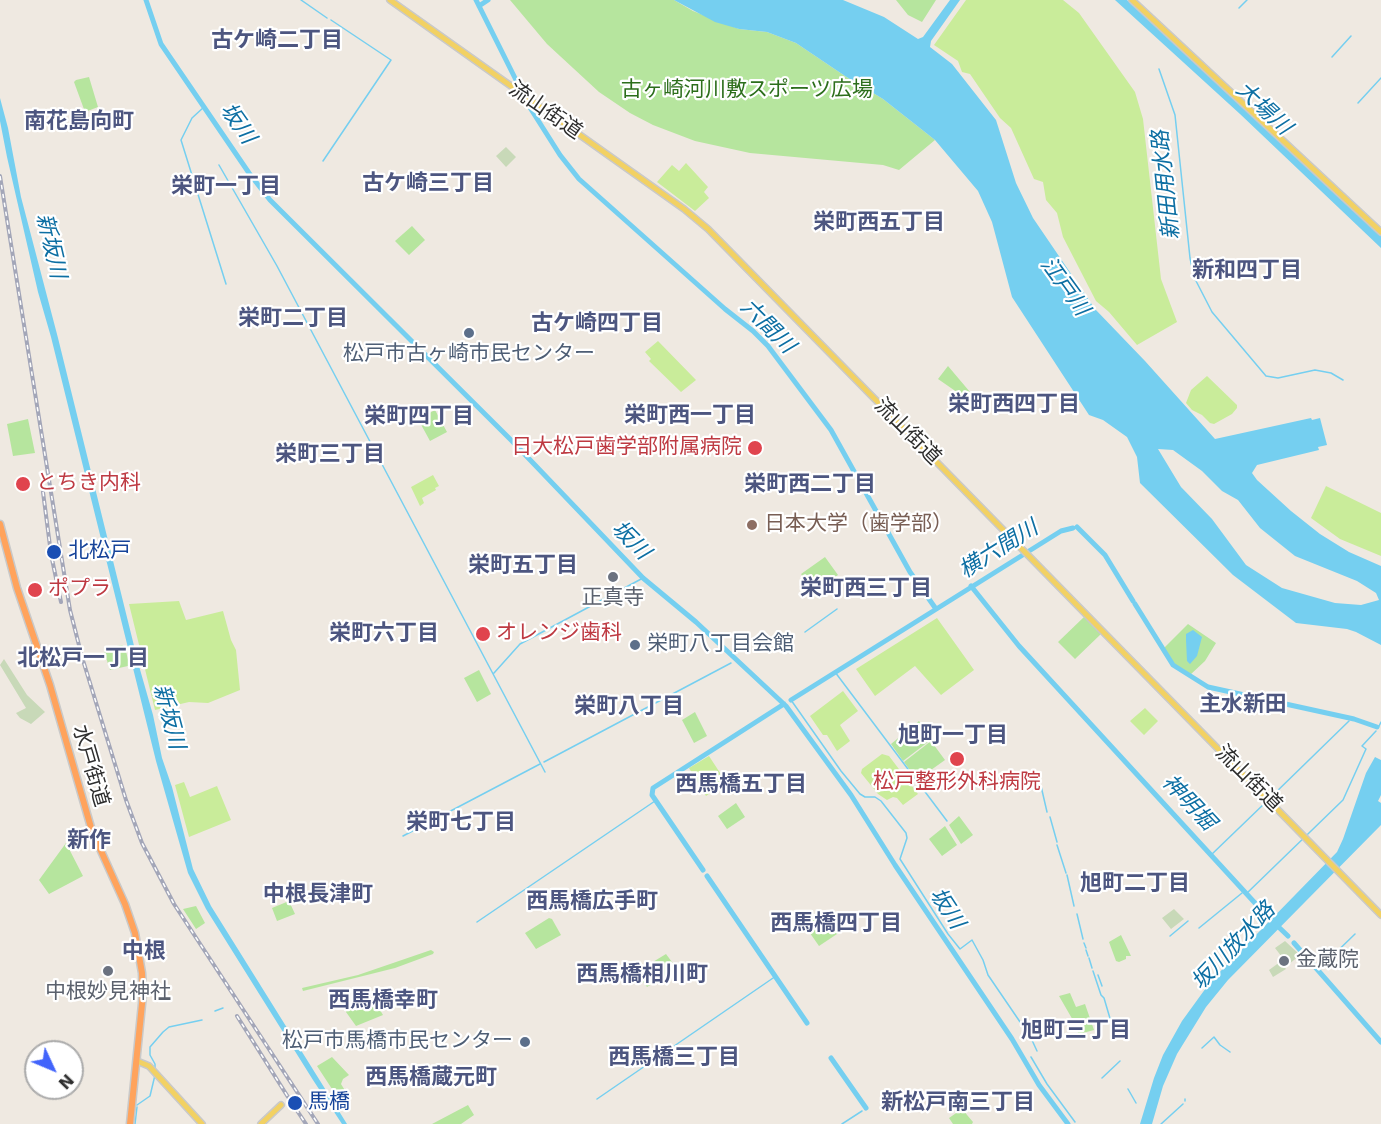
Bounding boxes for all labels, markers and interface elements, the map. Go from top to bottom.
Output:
district label: 古ケ崎二丁目 [211,28,343,54]
street label: 流山街道 [503,77,587,145]
water label: 大場川 [1230,77,1296,141]
park label: 古ヶ崎河川敷スポーツ広場 [621,78,873,104]
water label: 坂川 [214,98,260,150]
district label: 南花島向町 [24,109,134,135]
water label: 新田用水路 [1148,129,1186,241]
district label: 古ケ崎三丁目 [362,171,494,197]
district label: 栄町一丁目 [171,174,281,200]
district label: 栄町西五丁目 [813,210,945,236]
water label: 新坂川 [30,211,70,281]
water label: 江戸川 [1034,253,1094,321]
district label: 新和四丁目 [1192,258,1302,284]
water label: 六間川 [734,294,800,360]
district label: 栄町二丁目 [238,306,348,332]
district label: 古ケ崎四丁目 [531,311,663,337]
marker: 松戸市古ヶ崎市民センター [462,326,476,340]
place label: 松戸市古ヶ崎市民センター [343,342,595,368]
district label: 栄町西四丁目 [948,392,1080,418]
street label: 流山街道 [868,393,946,471]
district label: 栄町西一丁目 [624,403,756,429]
district label: 栄町四丁目 [364,404,474,430]
place label: 日大松戸歯学部附属病院 [511,435,742,461]
marker: 日大松戸歯学部附属病院 [746,439,764,457]
district label: 栄町三丁目 [275,442,385,468]
place label: とちき内科 [36,471,141,497]
district label: 栄町西二丁目 [744,472,876,498]
marker: とちき内科 [14,475,32,493]
place label: 日本大学（歯学部） [764,512,953,538]
water label: 横六間川 [955,515,1043,585]
water label: 坂川 [605,516,655,566]
marker: 日本大学（歯学部） [745,518,759,532]
place label: 北松戸 [68,539,131,565]
marker: 北松戸 [45,543,63,561]
district label: 栄町五丁目 [468,553,578,579]
marker: 正真寺 [606,570,620,584]
district label: 栄町西三丁目 [800,576,932,602]
place label: ポプラ [48,577,111,603]
marker: ポプラ [26,581,44,599]
place label: 正真寺 [582,586,644,612]
district label: 栄町六丁目 [329,621,439,647]
place label: オレンジ歯科 [496,621,622,647]
marker: オレンジ歯科 [474,625,492,643]
place label: 栄町八丁目会館 [647,632,794,658]
marker: 栄町八丁目会館 [628,638,642,652]
district label: 北松戸一丁目 [17,646,149,672]
water label: 新坂川 [147,682,189,752]
district label: 主水新田 [1199,692,1287,718]
district label: 栄町八丁目 [574,694,684,720]
street label: 水戸街道 [66,722,114,810]
district label: 旭町一丁目 [898,723,1008,749]
street label: 流山街道 [1209,740,1287,818]
marker: 松戸整形外科病院 [948,750,966,768]
place label: 松戸整形外科病院 [873,770,1041,796]
water label: 神明堀 [1156,770,1220,836]
district label: 西馬橋五丁目 [675,772,807,798]
district label: 栄町七丁目 [406,810,516,836]
district label: 新作 [67,828,111,854]
district label: 旭町二丁目 [1080,871,1190,897]
district label: 中根長津町 [263,882,373,908]
water label: 坂川 [923,883,969,935]
district label: 西馬橋広手町 [526,889,658,915]
water label: 坂川放水路 [1187,898,1281,996]
district label: 西馬橋四丁目 [770,911,902,937]
district label: 中根 [122,939,166,965]
place label: 金蔵院 [1296,948,1359,974]
marker: 金蔵院 [1277,954,1291,968]
district label: 西馬橋相川町 [576,962,708,988]
marker: 中根妙見神社 [101,964,115,978]
place label: 中根妙見神社 [45,980,171,1006]
district label: 西馬橋幸町 [328,988,438,1014]
district label: 旭町三丁目 [1021,1018,1131,1044]
place label: 松戸市馬橋市民センター [282,1029,513,1055]
marker: 松戸市馬橋市民センター [518,1035,532,1049]
north arrow [24,1040,84,1100]
district label: 西馬橋三丁目 [608,1045,740,1071]
district label: 西馬橋蔵元町 [365,1065,497,1091]
text: N [54,1070,77,1093]
place label: 馬橋 [308,1090,350,1116]
district label: 新松戸南三丁目 [881,1090,1035,1116]
marker: 馬橋 [286,1094,304,1112]

